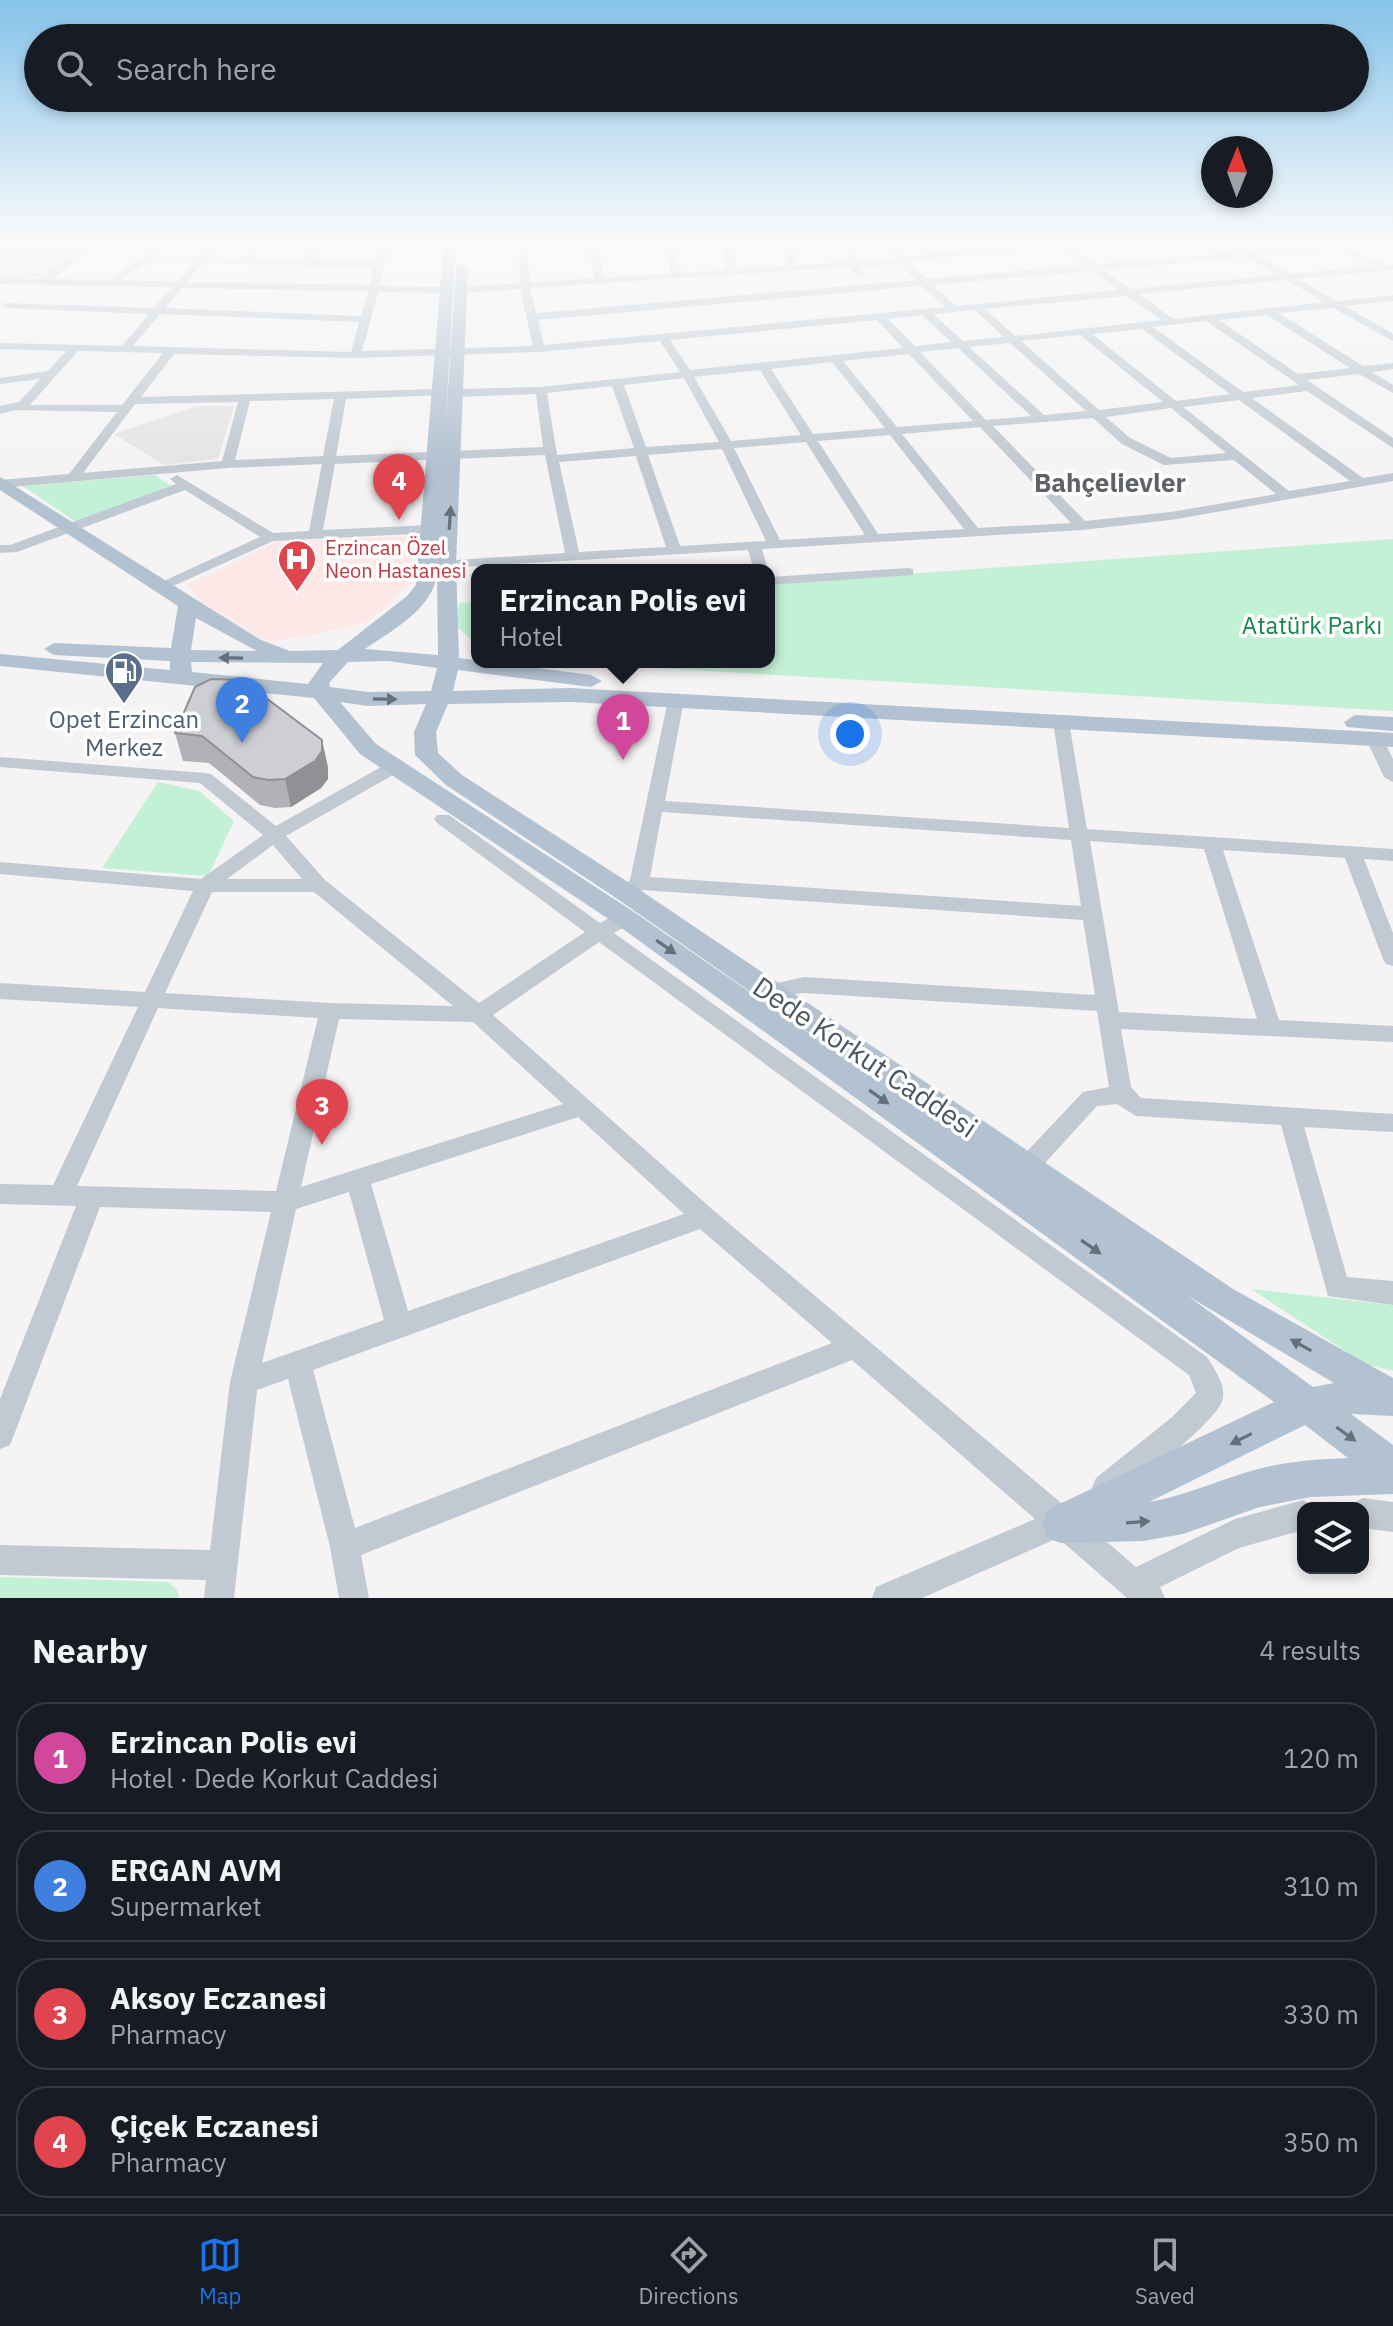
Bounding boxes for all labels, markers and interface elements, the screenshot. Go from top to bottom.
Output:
search box [24,24,1369,112]
icon: search [52,46,96,90]
text: Search here [116,49,277,88]
north arrow [1201,136,1273,208]
pin: 4 [373,454,425,520]
district label: Bahçelievler [1034,465,1186,499]
one-way arrow [444,505,457,530]
place label: Erzincan Özel Neon Hastanesi [325,534,467,584]
hospital icon: Erzincan Özel Neon Hastanesi [276,538,318,593]
popup [471,564,775,668]
text: Erzincan Polis evi [499,580,747,619]
park label: Atatürk Parkı [1242,609,1382,641]
text: Hotel [499,619,563,653]
fuel station icon: Opet Erzincan Merkez [103,650,145,705]
one-way arrow [218,651,243,664]
pin: 2 [216,677,268,743]
one-way arrow [373,693,398,706]
pin: 1 [597,694,649,760]
place label: Opet Erzincan Merkez [49,703,199,763]
your location [830,714,870,754]
one-way arrow [656,939,677,954]
street label: Dede Korkut Caddesi [746,968,985,1145]
pin: 3 [296,1079,348,1145]
one-way arrow [868,1089,889,1104]
one-way arrow [1080,1239,1102,1255]
one-way arrow [1290,1338,1312,1352]
one-way arrow [1335,1426,1356,1442]
one-way arrow [1229,1433,1252,1446]
map controls [1297,1502,1369,1574]
button: layers [1297,1502,1369,1574]
one-way arrow [1126,1515,1151,1528]
text: Nearby [32,1628,147,1672]
text: 4 results [1259,1633,1361,1667]
text: Erzincan Polis evi [110,1722,357,1761]
text: 1 [52,1741,68,1775]
text: 120 m [1283,1741,1359,1775]
text: Hotel · Dede Korkut Caddesi [110,1761,438,1795]
text: ERGAN AVM [110,1850,282,1889]
text: 2 [52,1869,68,1903]
text: 310 m [1283,1869,1359,1903]
text: Supermarket [110,1889,262,1923]
text: Aksoy Eczanesi [110,1978,327,2017]
text: 3 [52,1997,68,2031]
text: 330 m [1283,1997,1359,2031]
text: Pharmacy [110,2017,227,2051]
text: Çiçek Eczanesi [110,2106,319,2145]
text: 4 [52,2125,68,2159]
text: 350 m [1283,2125,1359,2159]
text: Pharmacy [110,2145,227,2179]
tab: Map [198,2233,242,2310]
tab: Directions [639,2233,739,2310]
tab: Saved [1135,2233,1195,2310]

